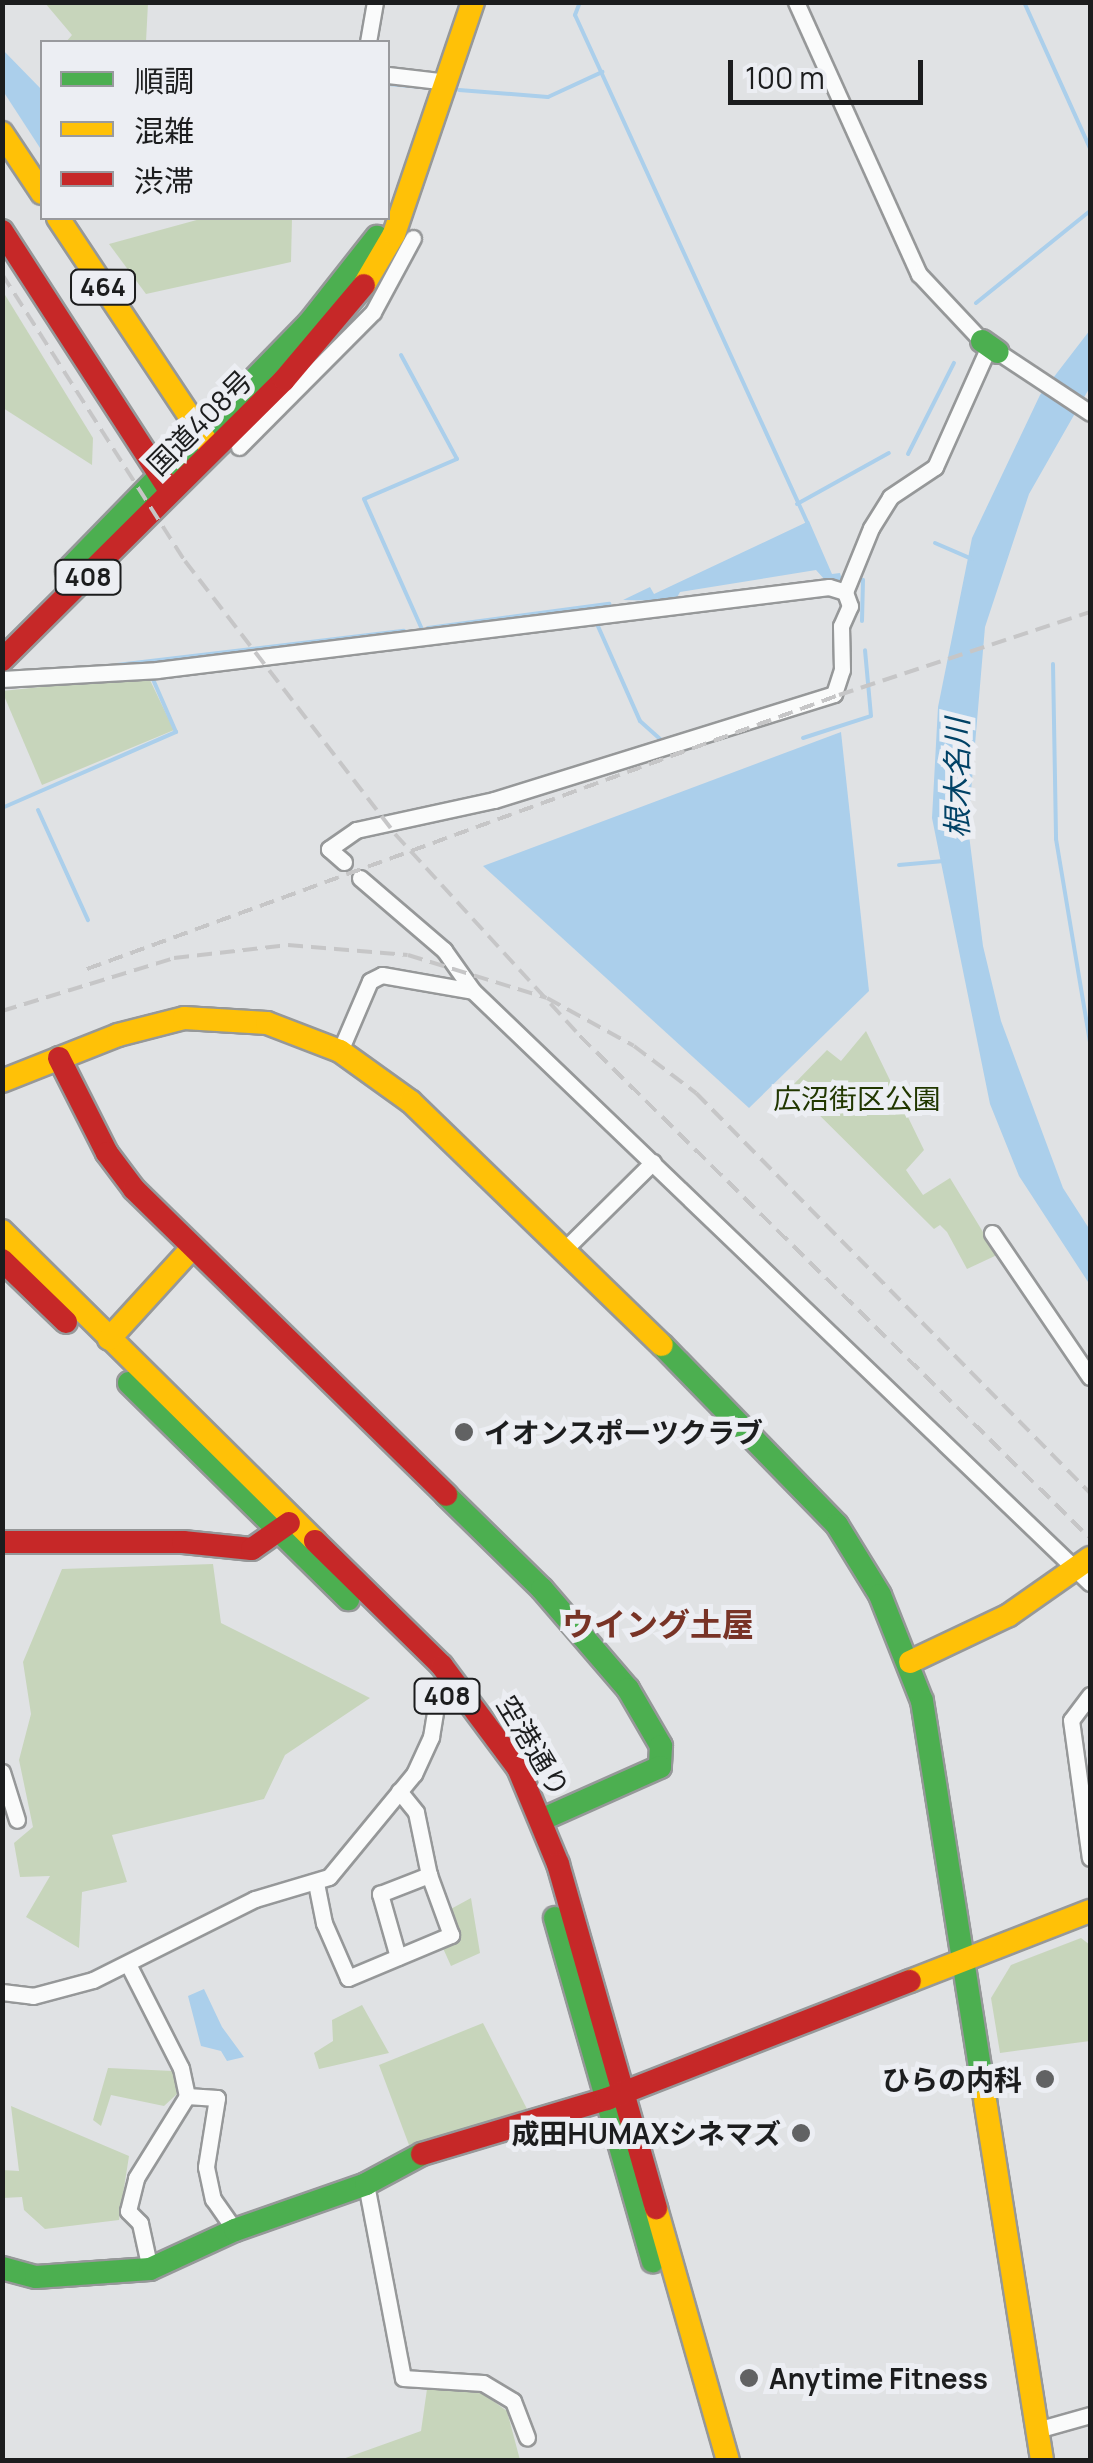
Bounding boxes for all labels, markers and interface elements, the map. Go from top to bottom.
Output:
legend [40,40,390,220]
scale bar [733,40,928,102]
text: 100 m [745,57,825,98]
text: 順調 [134,60,194,101]
text: 混雑 [134,110,194,151]
text: 渋滞 [134,160,194,201]
road number: 464 [68,267,138,307]
street label: 国道408号 [140,363,258,481]
road number: 408 [53,557,123,597]
water label: 根木名川 [939,718,975,838]
park label: 広沼街区公園 [773,1081,941,1115]
place label: イオンスポーツクラブ [484,1415,764,1449]
marker: イオンスポーツクラブ [453,1421,475,1443]
district label: ウイング土屋 [562,1605,754,1643]
road number: 408 [412,1676,482,1716]
street label: 空港通り [491,1689,577,1803]
place label: ひらの内科 [882,2062,1022,2096]
marker: ひらの内科 [1032,2066,1058,2092]
place label: 成田HUMAXシネマズ [512,2116,781,2150]
marker: 成田HUMAXシネマズ [790,2122,812,2144]
place label: Anytime Fitness [769,2361,988,2395]
marker: Anytime Fitness [738,2367,760,2389]

